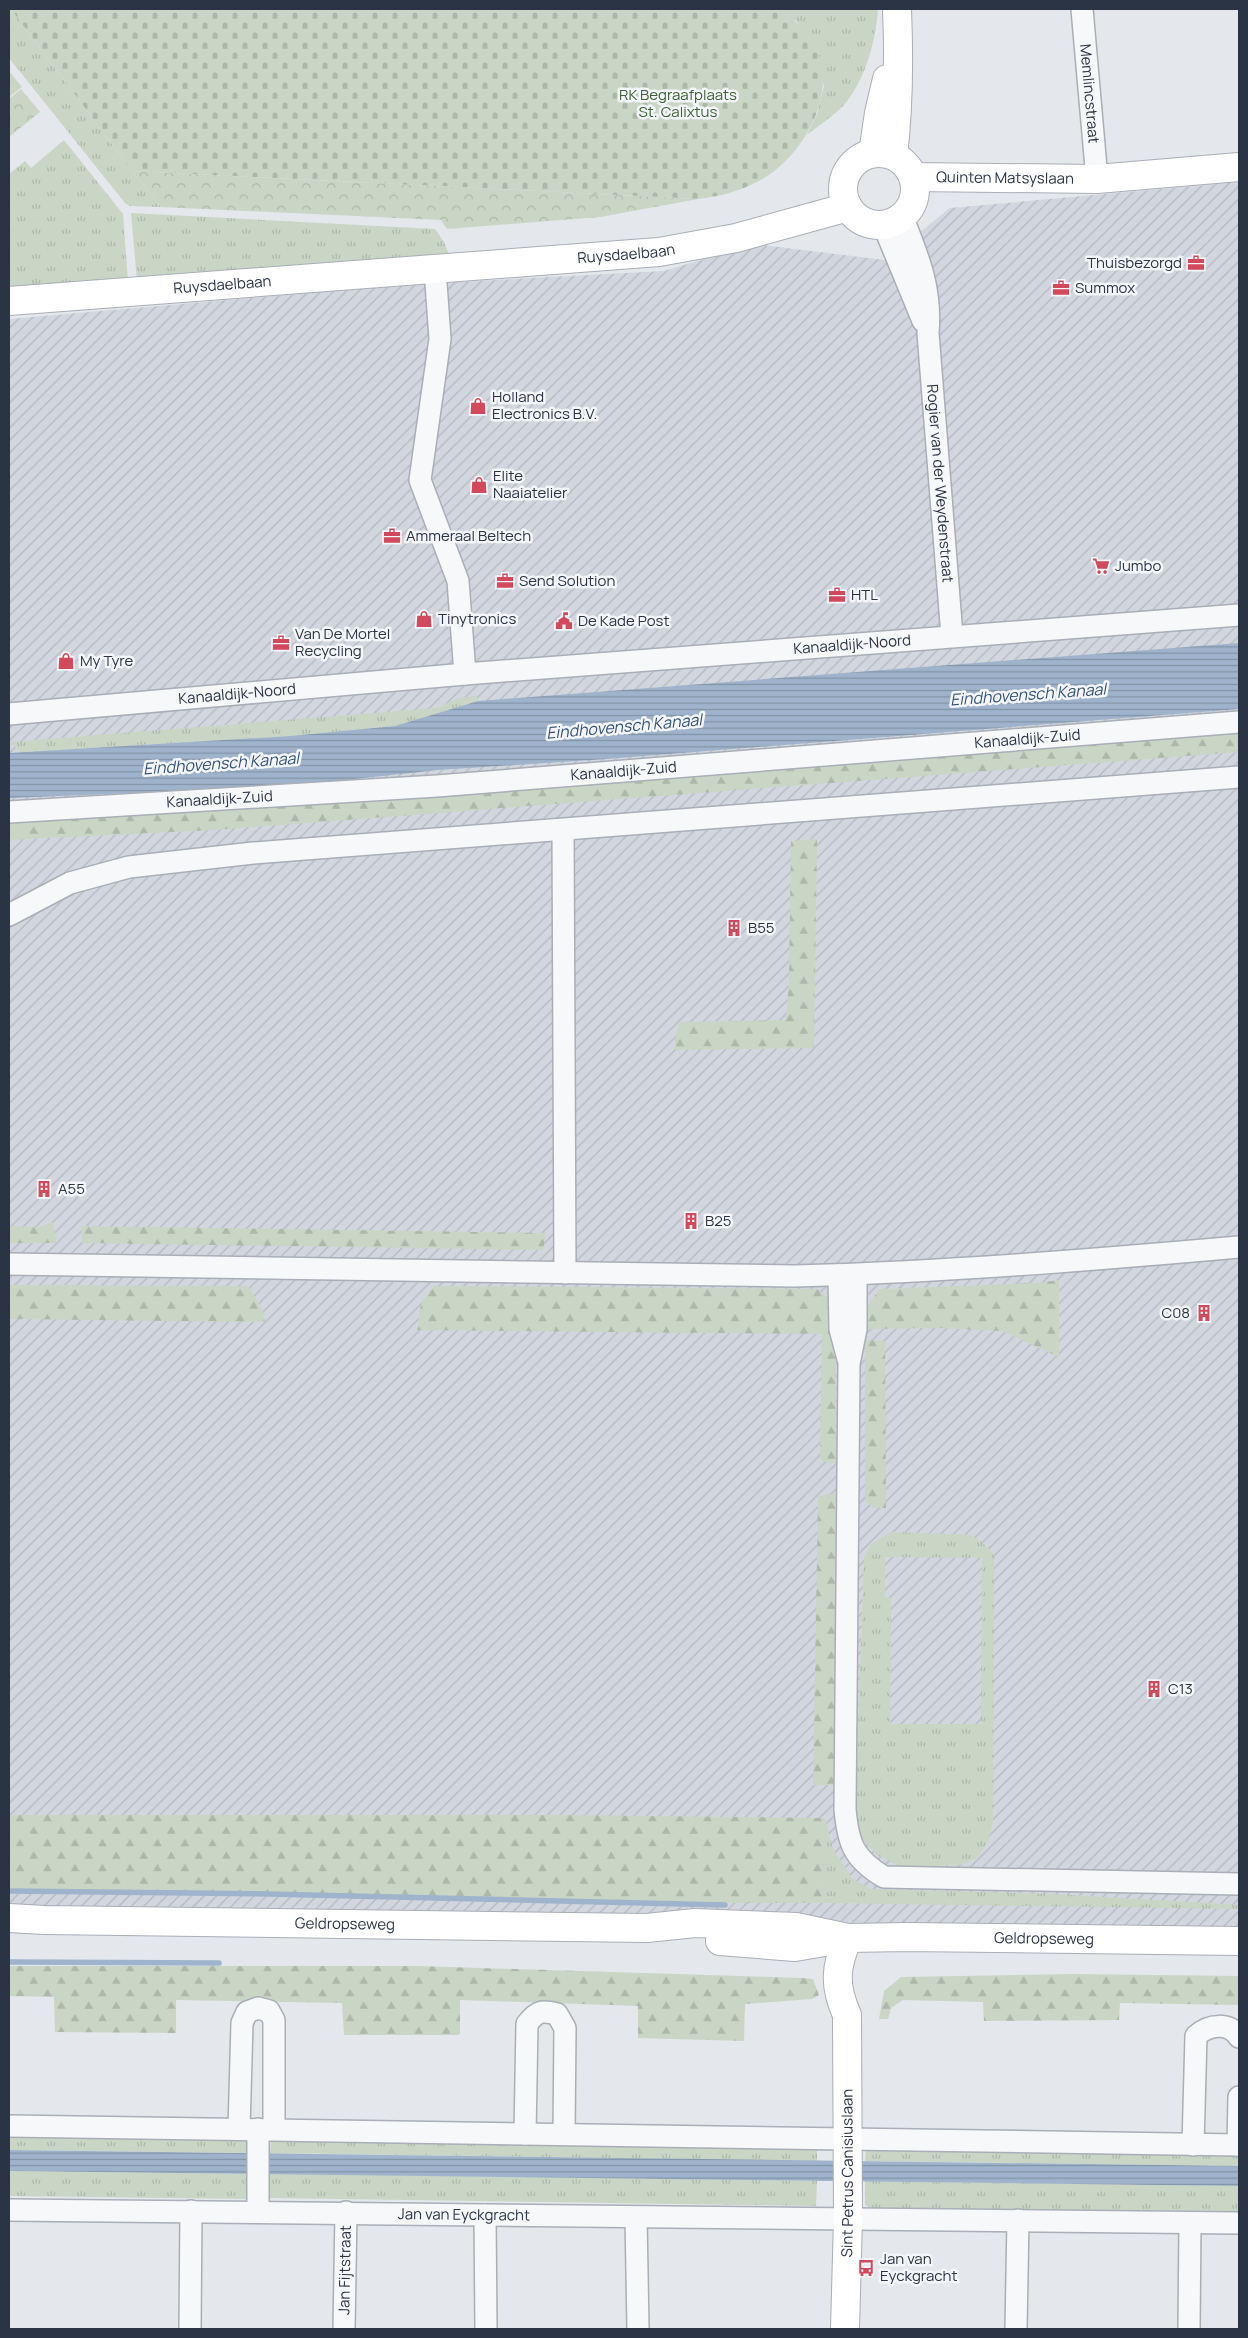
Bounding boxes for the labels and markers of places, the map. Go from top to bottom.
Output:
place label: Thuisbezorgd [1087,252,1182,273]
office icon: Thuisbezorgd [1186,253,1206,273]
place label: Summox [1075,277,1135,298]
office icon: Summox [1051,278,1071,298]
place label: Holland Electronics B.V. [492,386,597,424]
shop icon: Holland Electronics B.V. [468,396,488,416]
place label: Elite Naaiatelier [493,465,568,503]
shop icon: Elite Naaiatelier [469,475,489,495]
place label: Ammeraal Beltech [406,525,531,546]
office icon: Ammeraal Beltech [382,526,402,546]
place label: Jumbo [1115,555,1161,576]
supermarket icon: Jumbo [1091,556,1111,576]
place label: Send Solution [519,570,615,591]
office icon: Send Solution [495,571,515,591]
place label: HTL [851,584,878,605]
office icon: HTL [827,585,847,605]
place label: Tinytronics [438,608,516,629]
shop icon: Tinytronics [414,609,434,629]
place label: De Kade Post [578,610,669,631]
public building icon: De Kade Post [554,611,574,631]
place label: Van De Mortel Recycling [295,623,390,661]
office icon: Van De Mortel Recycling [271,633,291,653]
place label: My Tyre [80,650,134,671]
shop icon: My Tyre [56,651,76,671]
place label: B55 [748,917,775,938]
building icon: B55 [724,918,744,938]
place label: A55 [58,1178,85,1199]
building icon: A55 [34,1179,54,1199]
place label: B25 [705,1210,731,1231]
building icon: B25 [681,1211,701,1231]
place label: C08 [1161,1302,1190,1323]
building icon: C08 [1194,1303,1214,1323]
place label: C13 [1168,1678,1193,1699]
building icon: C13 [1144,1679,1164,1699]
place label: Jan van Eyckgracht [880,2248,957,2286]
bus stop icon: Jan van Eyckgracht [856,2258,876,2278]

